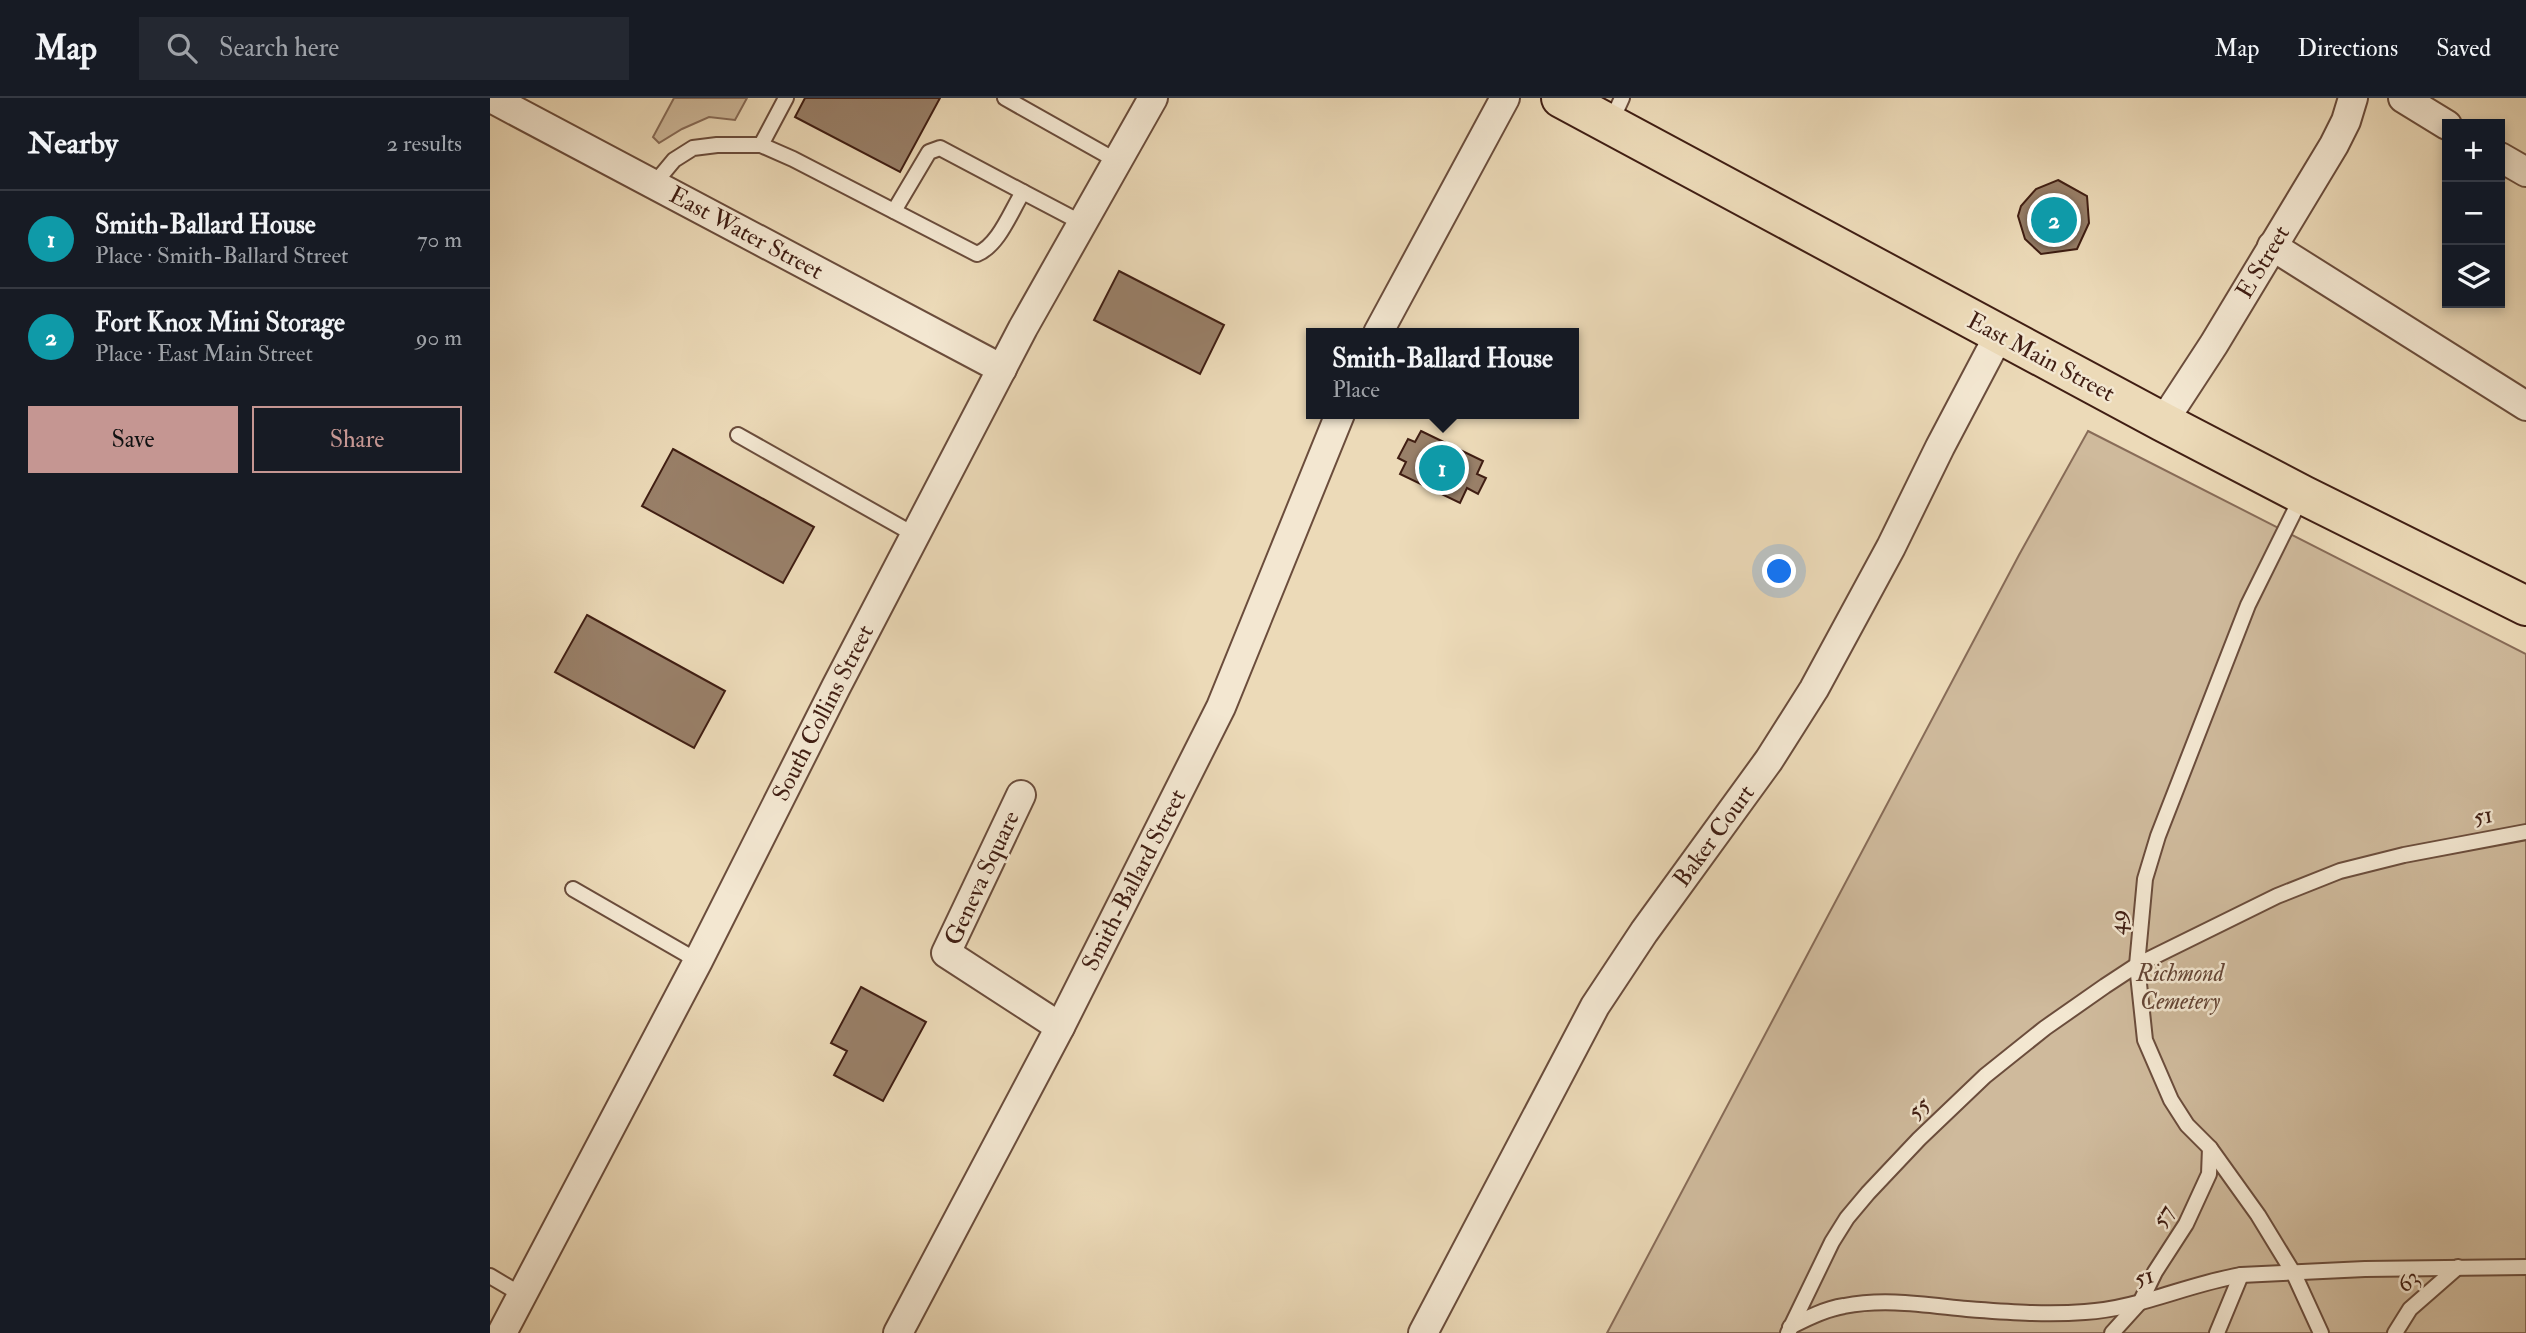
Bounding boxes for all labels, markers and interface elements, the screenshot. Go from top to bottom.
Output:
search box [139,17,629,80]
text: Map [35,28,97,69]
icon: search [163,29,201,67]
text: Search here [219,32,339,64]
text: Map [2214,33,2259,64]
text: Directions [2297,33,2398,64]
text: Saved [2436,33,2491,64]
map controls [2442,119,2505,308]
button: + [2442,119,2505,182]
text: Nearby [28,125,118,162]
text: 2 results [387,129,462,158]
street label: East Water Street [664,179,829,287]
button: − [2442,182,2505,245]
pin: 2 [2031,194,2077,246]
text: Smith-Ballard House [95,209,316,241]
street label: E Street [2229,219,2297,304]
text: 1 [47,225,55,254]
text: 70 m [417,225,462,254]
text: Place · Smith-Ballard Street [95,241,349,270]
button: layers [2442,245,2505,308]
street label: East Main Street [1962,305,2120,409]
text: Fort Knox Mini Storage [95,307,345,339]
text: 2 [45,323,57,352]
text: 90 m [416,323,462,352]
popup [1306,328,1579,419]
text: Place · East Main Street [95,339,313,368]
text: Smith-Ballard House [1332,343,1553,375]
text: Place [1332,375,1380,404]
button: Save [28,406,238,473]
button: Share [252,406,462,473]
pin: 1 [1419,442,1465,494]
your location [1762,554,1796,588]
street label: South Collins Street [765,619,881,806]
street label: Baker Court [1666,779,1762,893]
street label: Smith-Ballard Street [1075,784,1193,976]
street label: 51 [2471,799,2495,833]
street label: Geneva Square [937,806,1027,950]
street label: 49 [2101,908,2135,936]
park label: Richmond Cemetery [2135,958,2226,1017]
street label: 55 [1901,1089,1938,1126]
street label: 57 [2144,1199,2182,1233]
street label: 51 [2131,1259,2157,1295]
street label: 63 [2390,1262,2426,1300]

